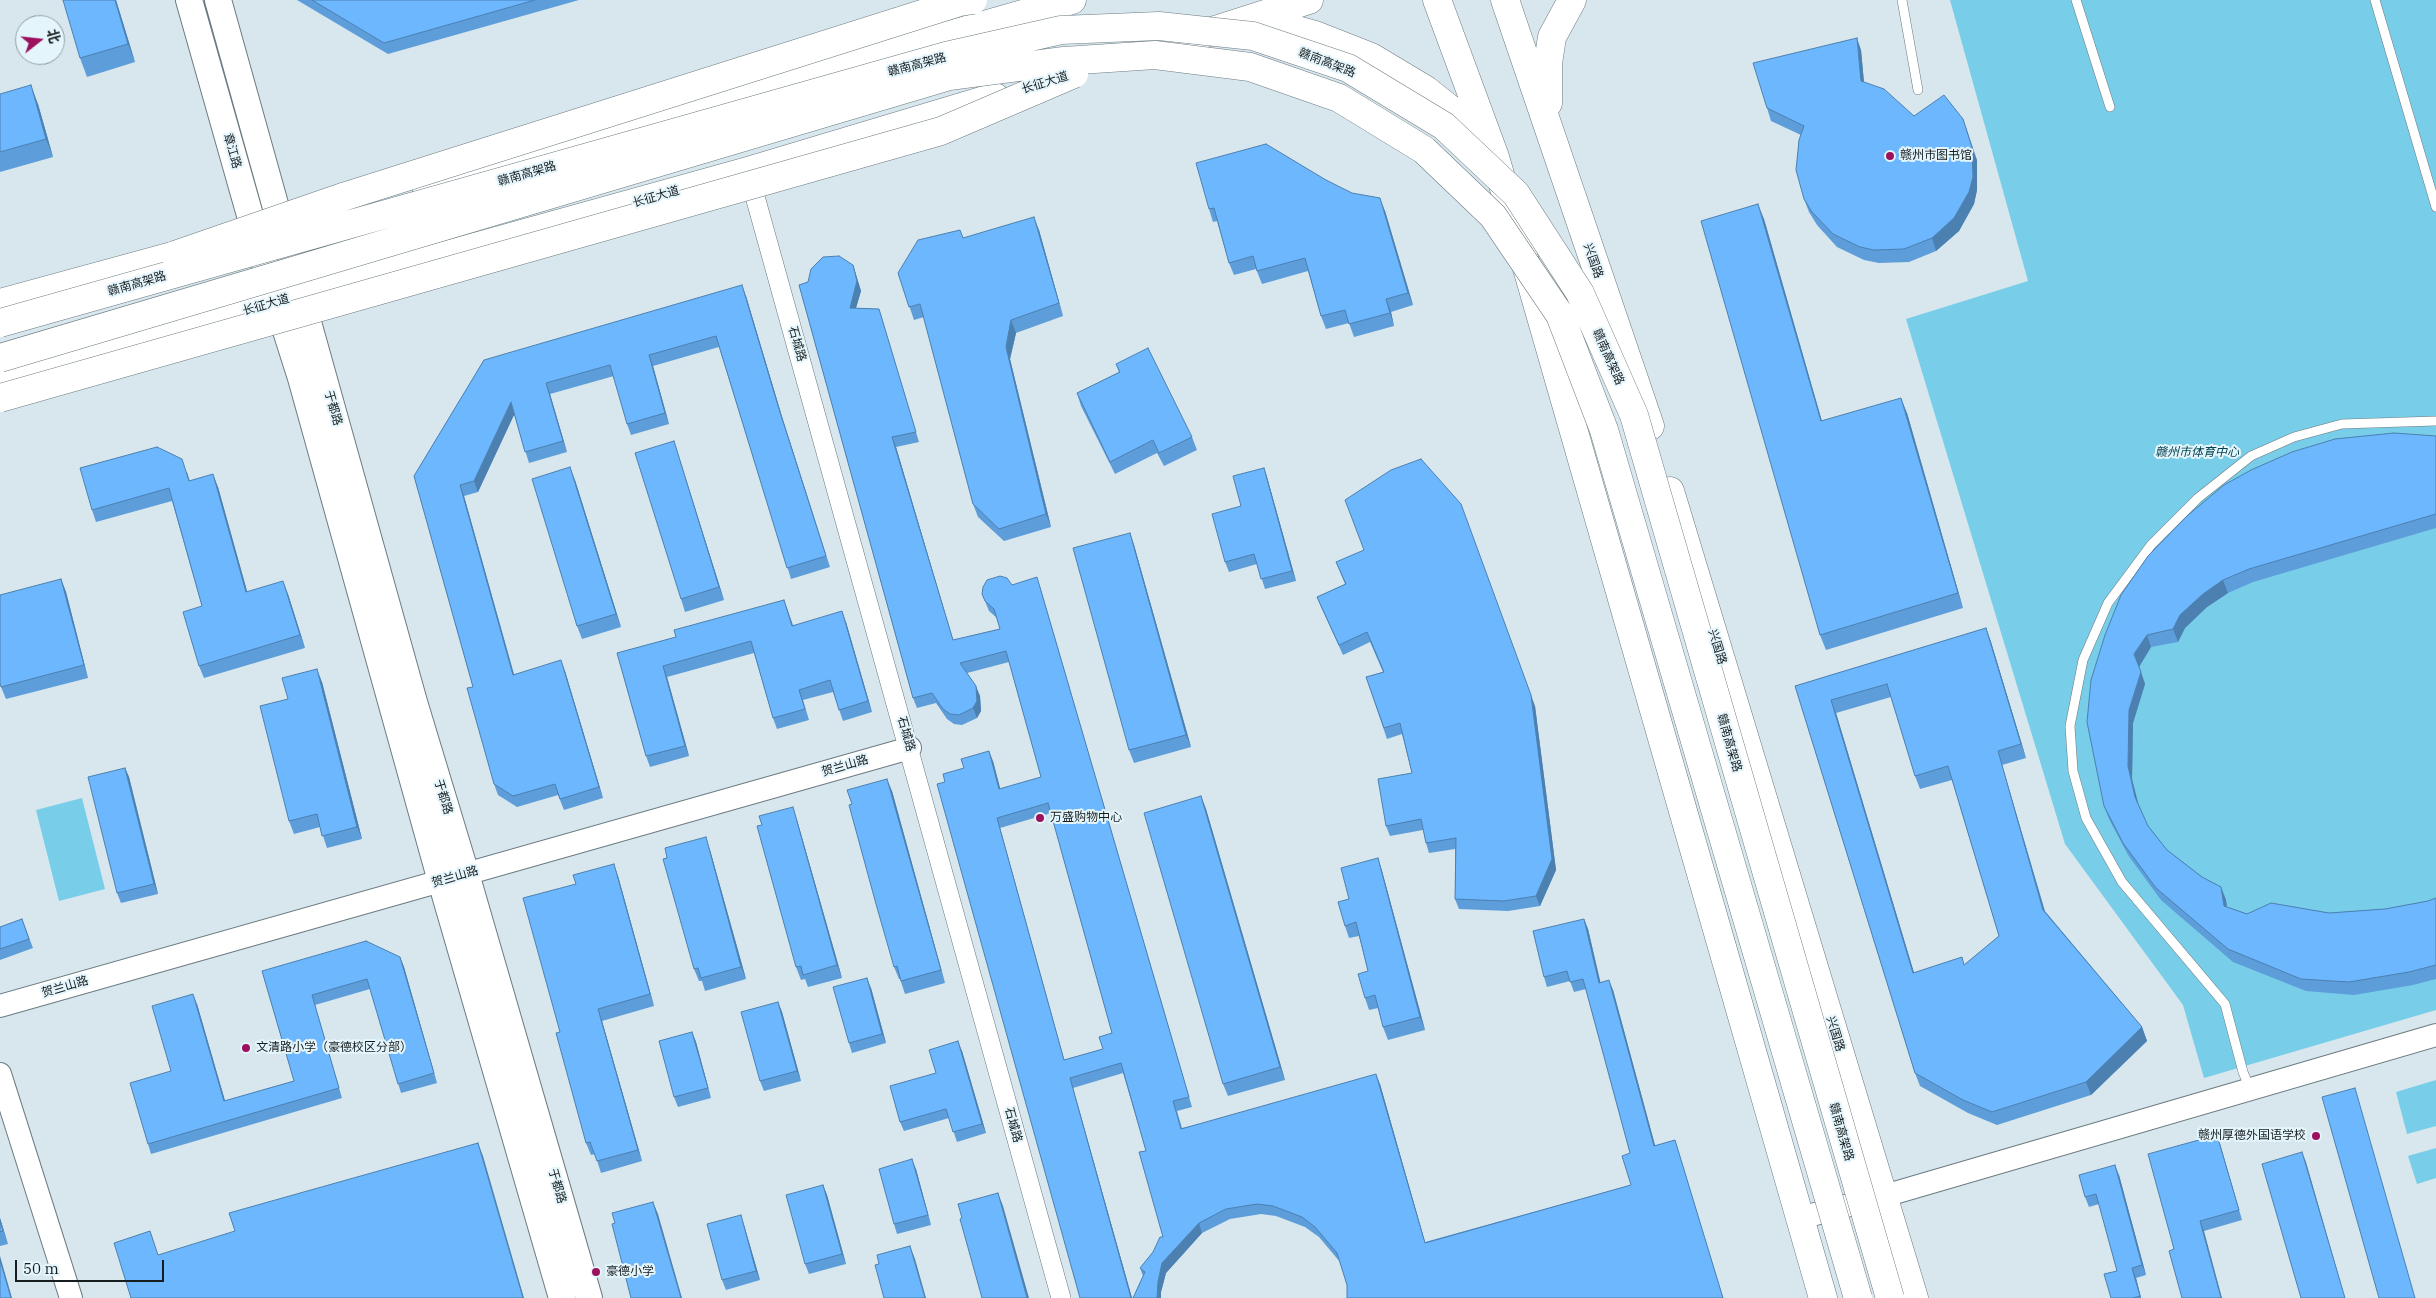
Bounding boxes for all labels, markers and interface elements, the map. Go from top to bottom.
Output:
north arrow [15,15,65,65]
text: 北 [43,27,64,45]
street label: 赣南高架路 [1296,46,1358,80]
street label: 赣南高架路 [886,50,948,80]
street label: 长征大道 [1020,69,1070,97]
street label: 章江路 [220,132,244,170]
place label: 赣州市图书馆 [1900,149,1972,163]
marker: 赣州市图书馆 [1884,150,1896,162]
street label: 赣南高架路 [496,159,558,189]
street label: 长征大道 [631,183,681,211]
street label: 兴国路 [1580,242,1606,280]
street label: 赣南高架路 [106,269,168,299]
street label: 长征大道 [241,291,291,319]
street label: 石城路 [785,325,809,363]
street label: 赣南高架路 [1589,327,1627,387]
street label: 于都路 [321,389,345,427]
park label: 赣州市体育中心 [2155,446,2239,460]
street label: 兴国路 [1705,628,1729,666]
street label: 赣南高架路 [1714,712,1744,774]
street label: 石城路 [894,715,918,753]
street label: 贺兰山路 [820,752,870,780]
street label: 于都路 [431,778,455,816]
place label: 万盛购物中心 [1050,811,1122,825]
marker: 万盛购物中心 [1034,812,1046,824]
street label: 贺兰山路 [430,863,480,891]
street label: 贺兰山路 [40,973,90,1001]
street label: 兴国路 [1823,1015,1847,1053]
place label: 文清路小学（豪德校区分部） [256,1041,412,1055]
marker: 文清路小学（豪德校区分部） [240,1042,252,1054]
street label: 赣南高架路 [1826,1101,1856,1163]
street label: 石城路 [1001,1106,1025,1144]
place label: 赣州厚德外国语学校 [2198,1129,2306,1143]
marker: 赣州厚德外国语学校 [2310,1130,2322,1142]
street label: 于都路 [545,1167,569,1205]
scale bar [18,1250,166,1282]
text: 50 m [23,1259,59,1278]
place label: 豪德小学 [606,1265,654,1279]
marker: 豪德小学 [590,1266,602,1278]

